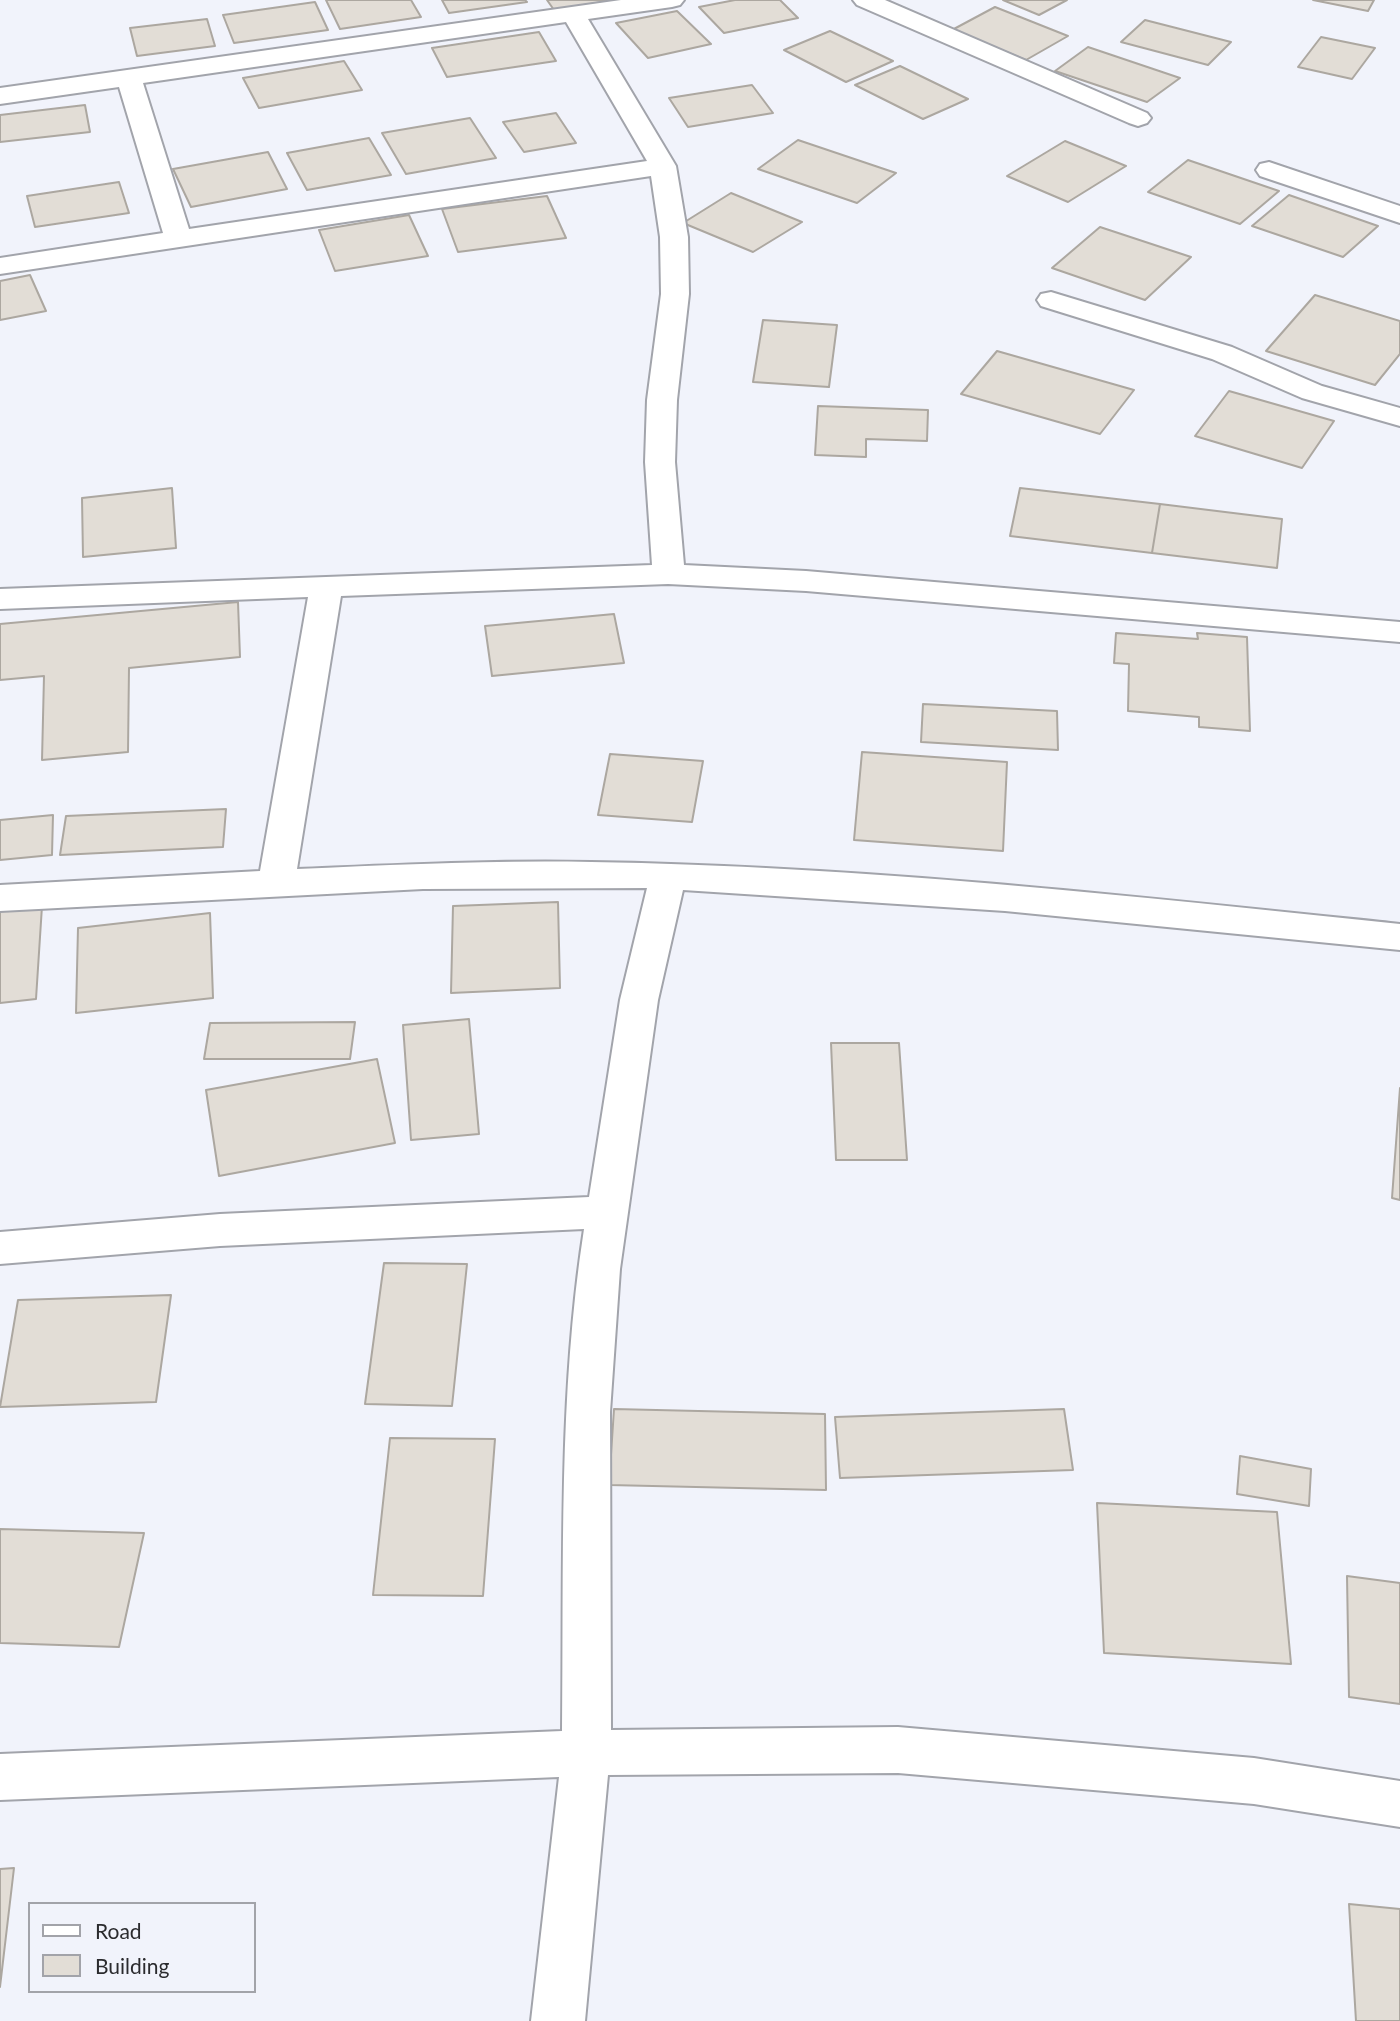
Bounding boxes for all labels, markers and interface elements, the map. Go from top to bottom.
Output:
legend [28,1902,256,1993]
text: Road [95,1918,142,1943]
text: Building [95,1953,170,1978]

